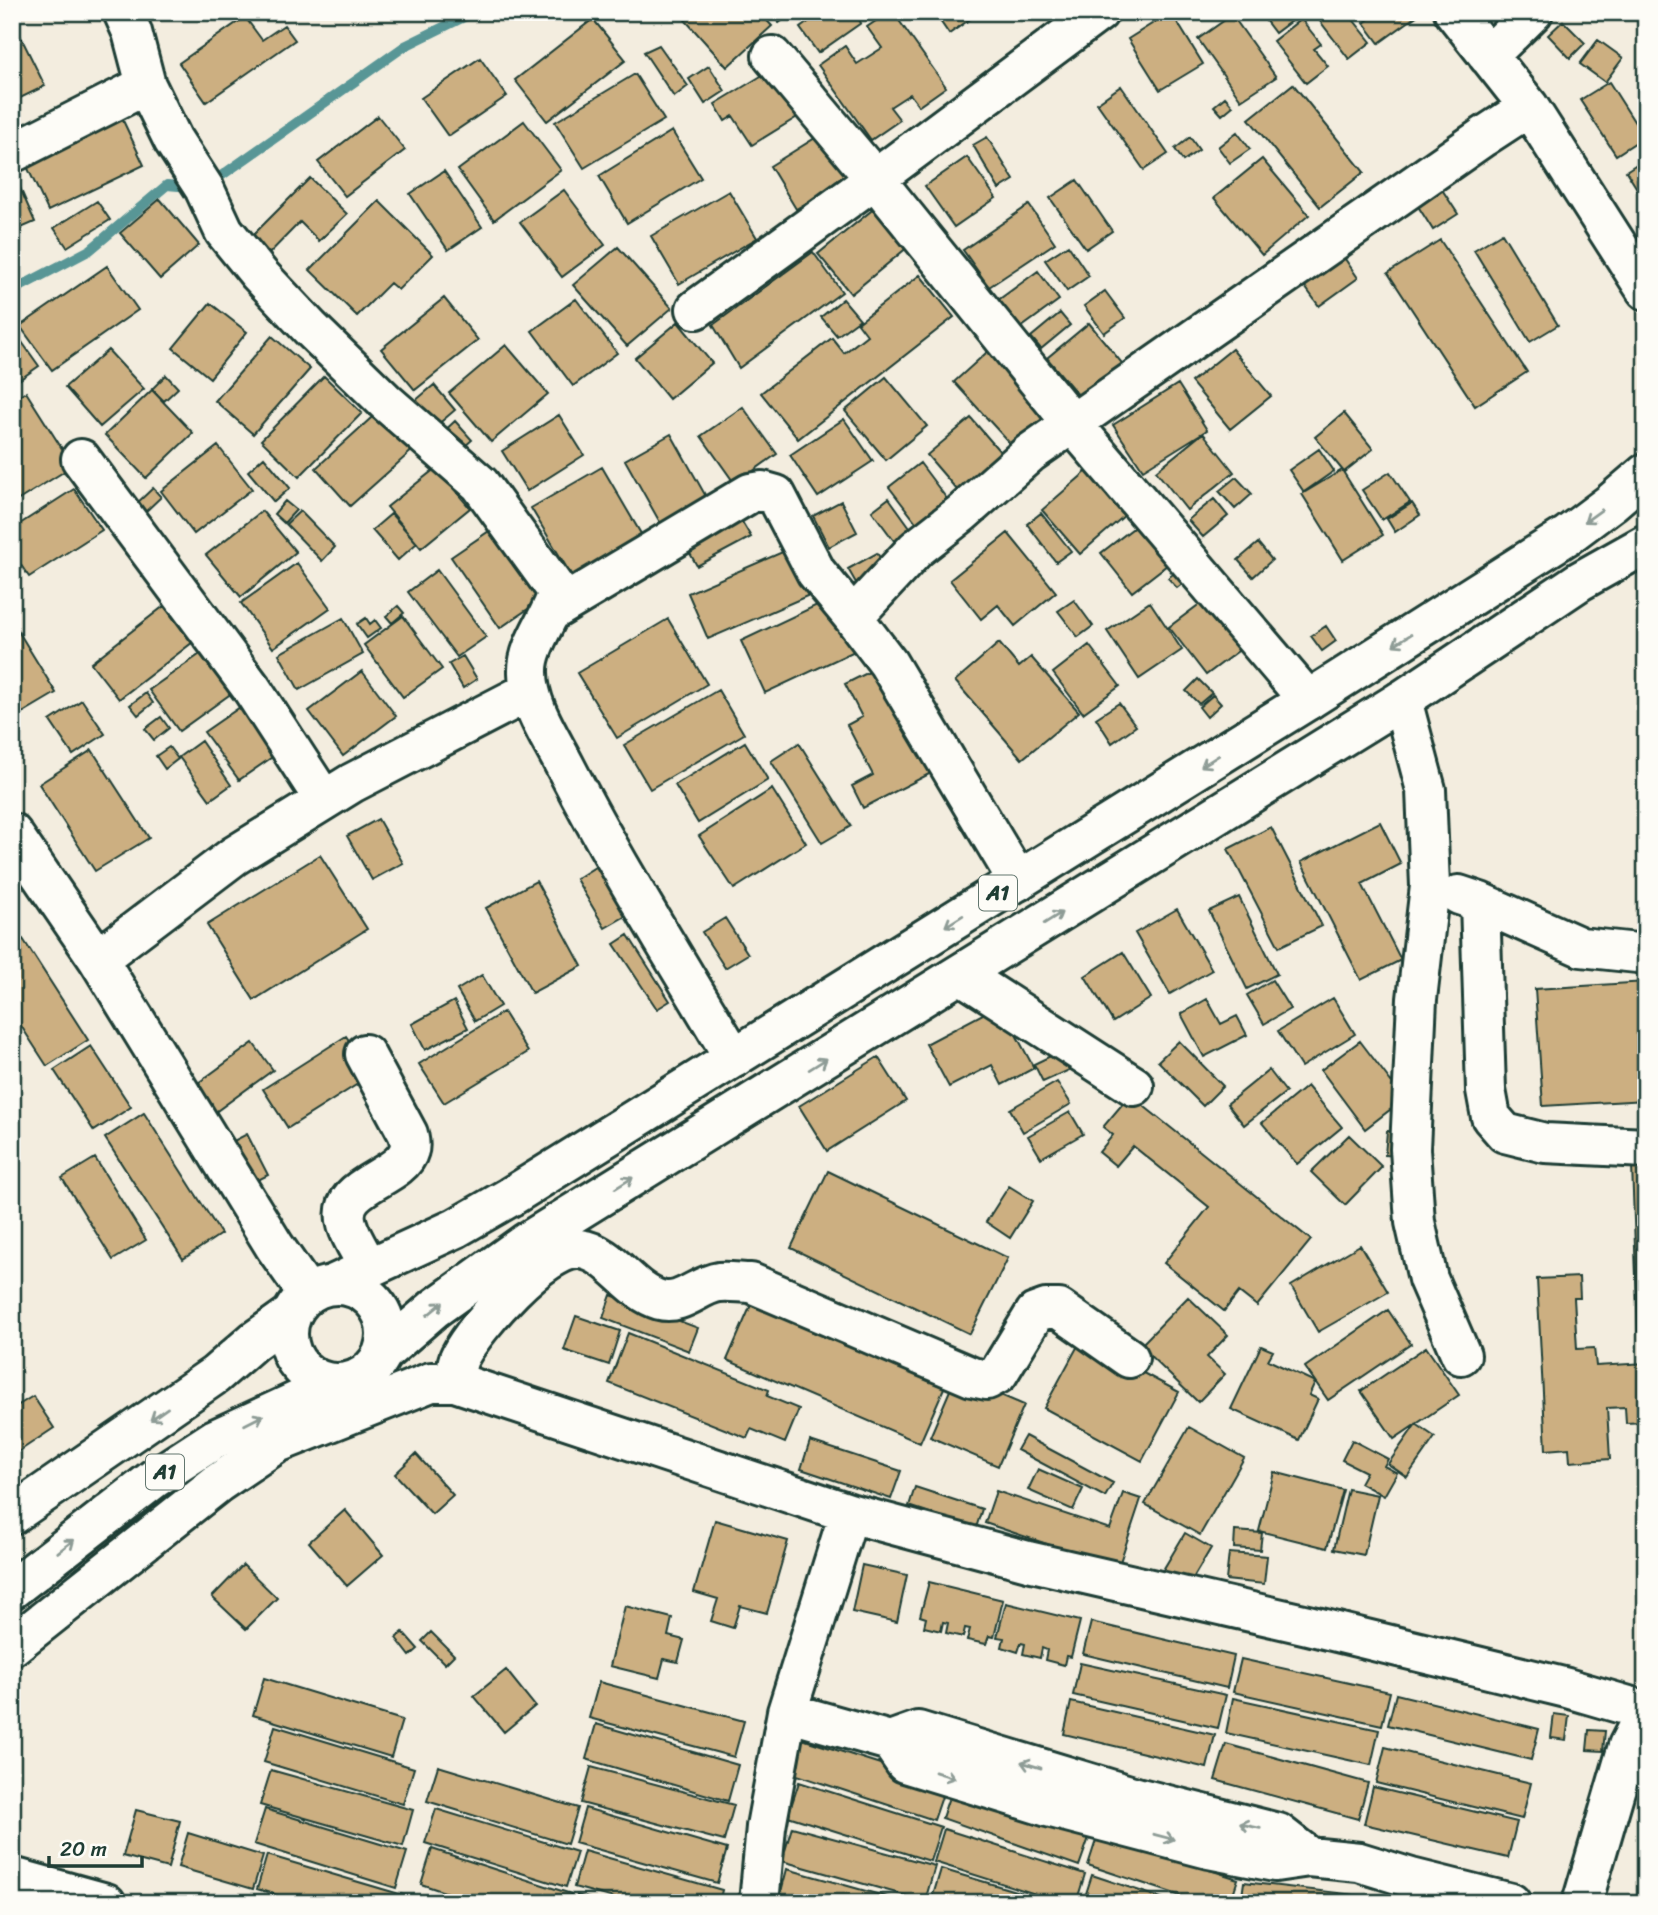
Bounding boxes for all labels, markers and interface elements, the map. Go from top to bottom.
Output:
one-way arrow [1584,509,1603,524]
one-way arrow [1393,633,1412,647]
one-way arrow [1200,755,1220,769]
road number: A1 [979,876,1017,910]
one-way arrow [1042,911,1062,925]
one-way arrow [945,914,965,928]
one-way arrow [807,1056,827,1070]
one-way arrow [613,1175,633,1189]
one-way arrow [425,1301,443,1317]
one-way arrow [150,1407,169,1421]
one-way arrow [243,1412,264,1426]
road number: A1 [146,1454,184,1490]
one-way arrow [56,1539,74,1554]
one-way arrow [1020,1758,1042,1771]
one-way arrow [933,1770,955,1782]
one-way arrow [1239,1819,1262,1832]
scale bar [49,1824,142,1868]
text: 20 m [60,1830,107,1868]
one-way arrow [1152,1831,1174,1844]

